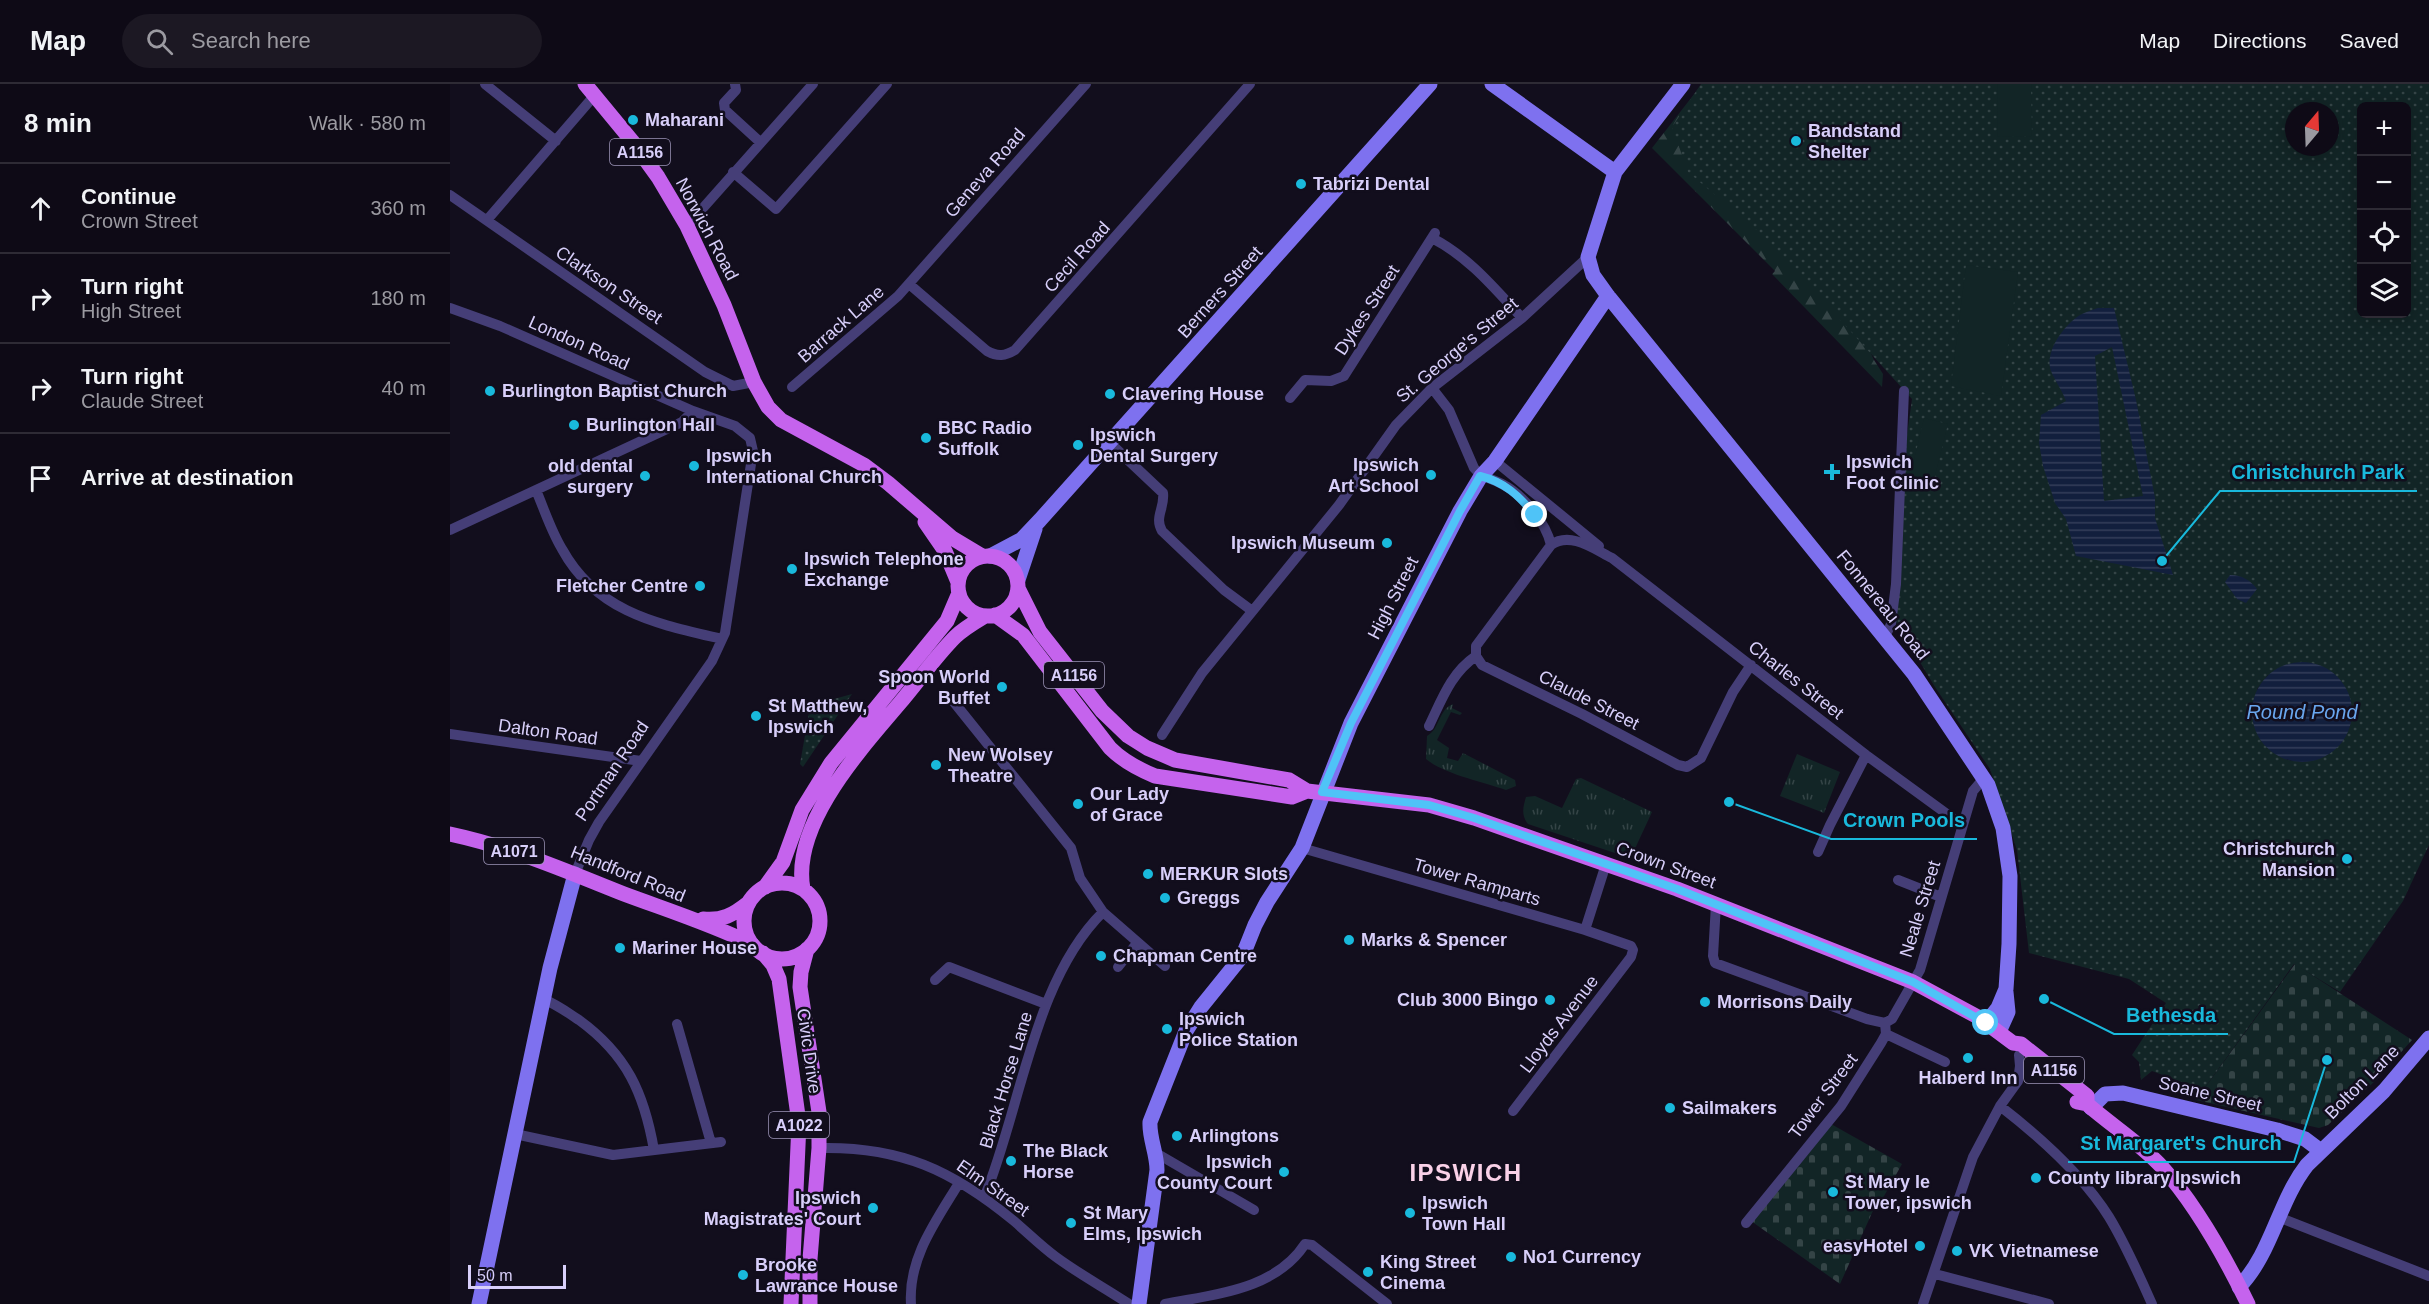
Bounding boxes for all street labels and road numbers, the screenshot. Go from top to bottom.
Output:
street label: Geneva Road [941,125,1029,221]
road number: A1156 [610,139,670,165]
street label: Norwich Road [672,174,742,284]
street label: Cecil Road [1040,218,1114,296]
street label: Clarkson Street [552,242,666,328]
street label: Berners Street [1174,242,1266,342]
street label: Dykes Street [1331,261,1403,359]
street label: Barrack Lane [794,281,888,367]
street label: St. George's Street [1392,293,1522,407]
street label: London Road [526,312,632,374]
street label: Fonnereau Road [1833,546,1933,664]
street label: High Street [1364,553,1422,643]
street label: Charles Street [1745,637,1847,723]
road number: A1156 [1044,662,1104,688]
street label: Claude Street [1535,666,1643,734]
street label: Dalton Road [497,715,599,749]
street label: Portman Road [571,717,653,825]
road number: A1071 [484,838,544,864]
street label: Crown Street [1613,838,1719,892]
street label: Handford Road [568,842,688,906]
street label: Tower Ramparts [1411,854,1543,910]
street label: Neale Street [1896,858,1944,960]
street label: Lloyds Avenue [1516,971,1602,1077]
street label: Civic Drive [793,1007,825,1095]
street label: Black Horse Lane [976,1009,1036,1151]
street label: Bolton Lane [2321,1041,2403,1123]
street label: Tower Street [1785,1050,1861,1142]
road number: A1156 [2024,1057,2084,1083]
street label: Soane Street [2157,1072,2263,1116]
road number: A1022 [769,1112,829,1138]
street label: Elm Street [953,1156,1033,1220]

